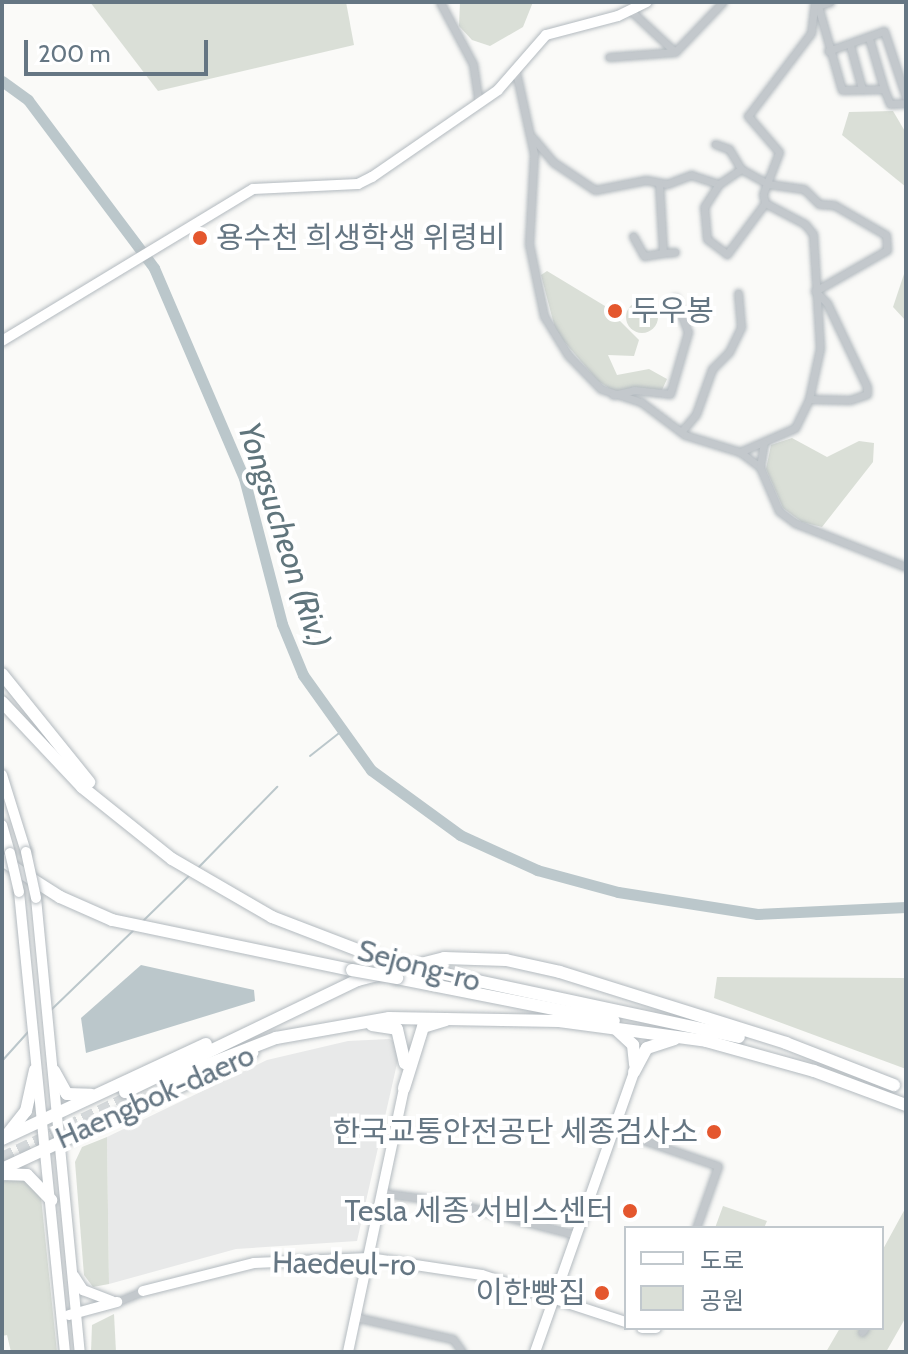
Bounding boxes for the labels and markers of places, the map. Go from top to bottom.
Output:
place label: 용수천 희생학생 위령비 [216,220,505,256]
marker: 용수천 희생학생 위령비 [191,229,209,247]
place label: 두우봉 [631,293,714,329]
marker: 두우봉 [606,302,624,320]
place label: 한국교통안전공단 세종검사소 [332,1114,698,1150]
marker: 한국교통안전공단 세종검사소 [705,1123,723,1141]
place label: Tesla 세종 서비스센터 [344,1193,614,1229]
marker: Tesla 세종 서비스센터 [621,1202,639,1220]
place label: 이한빵집 [476,1275,586,1311]
marker: 이한빵집 [593,1284,611,1302]

